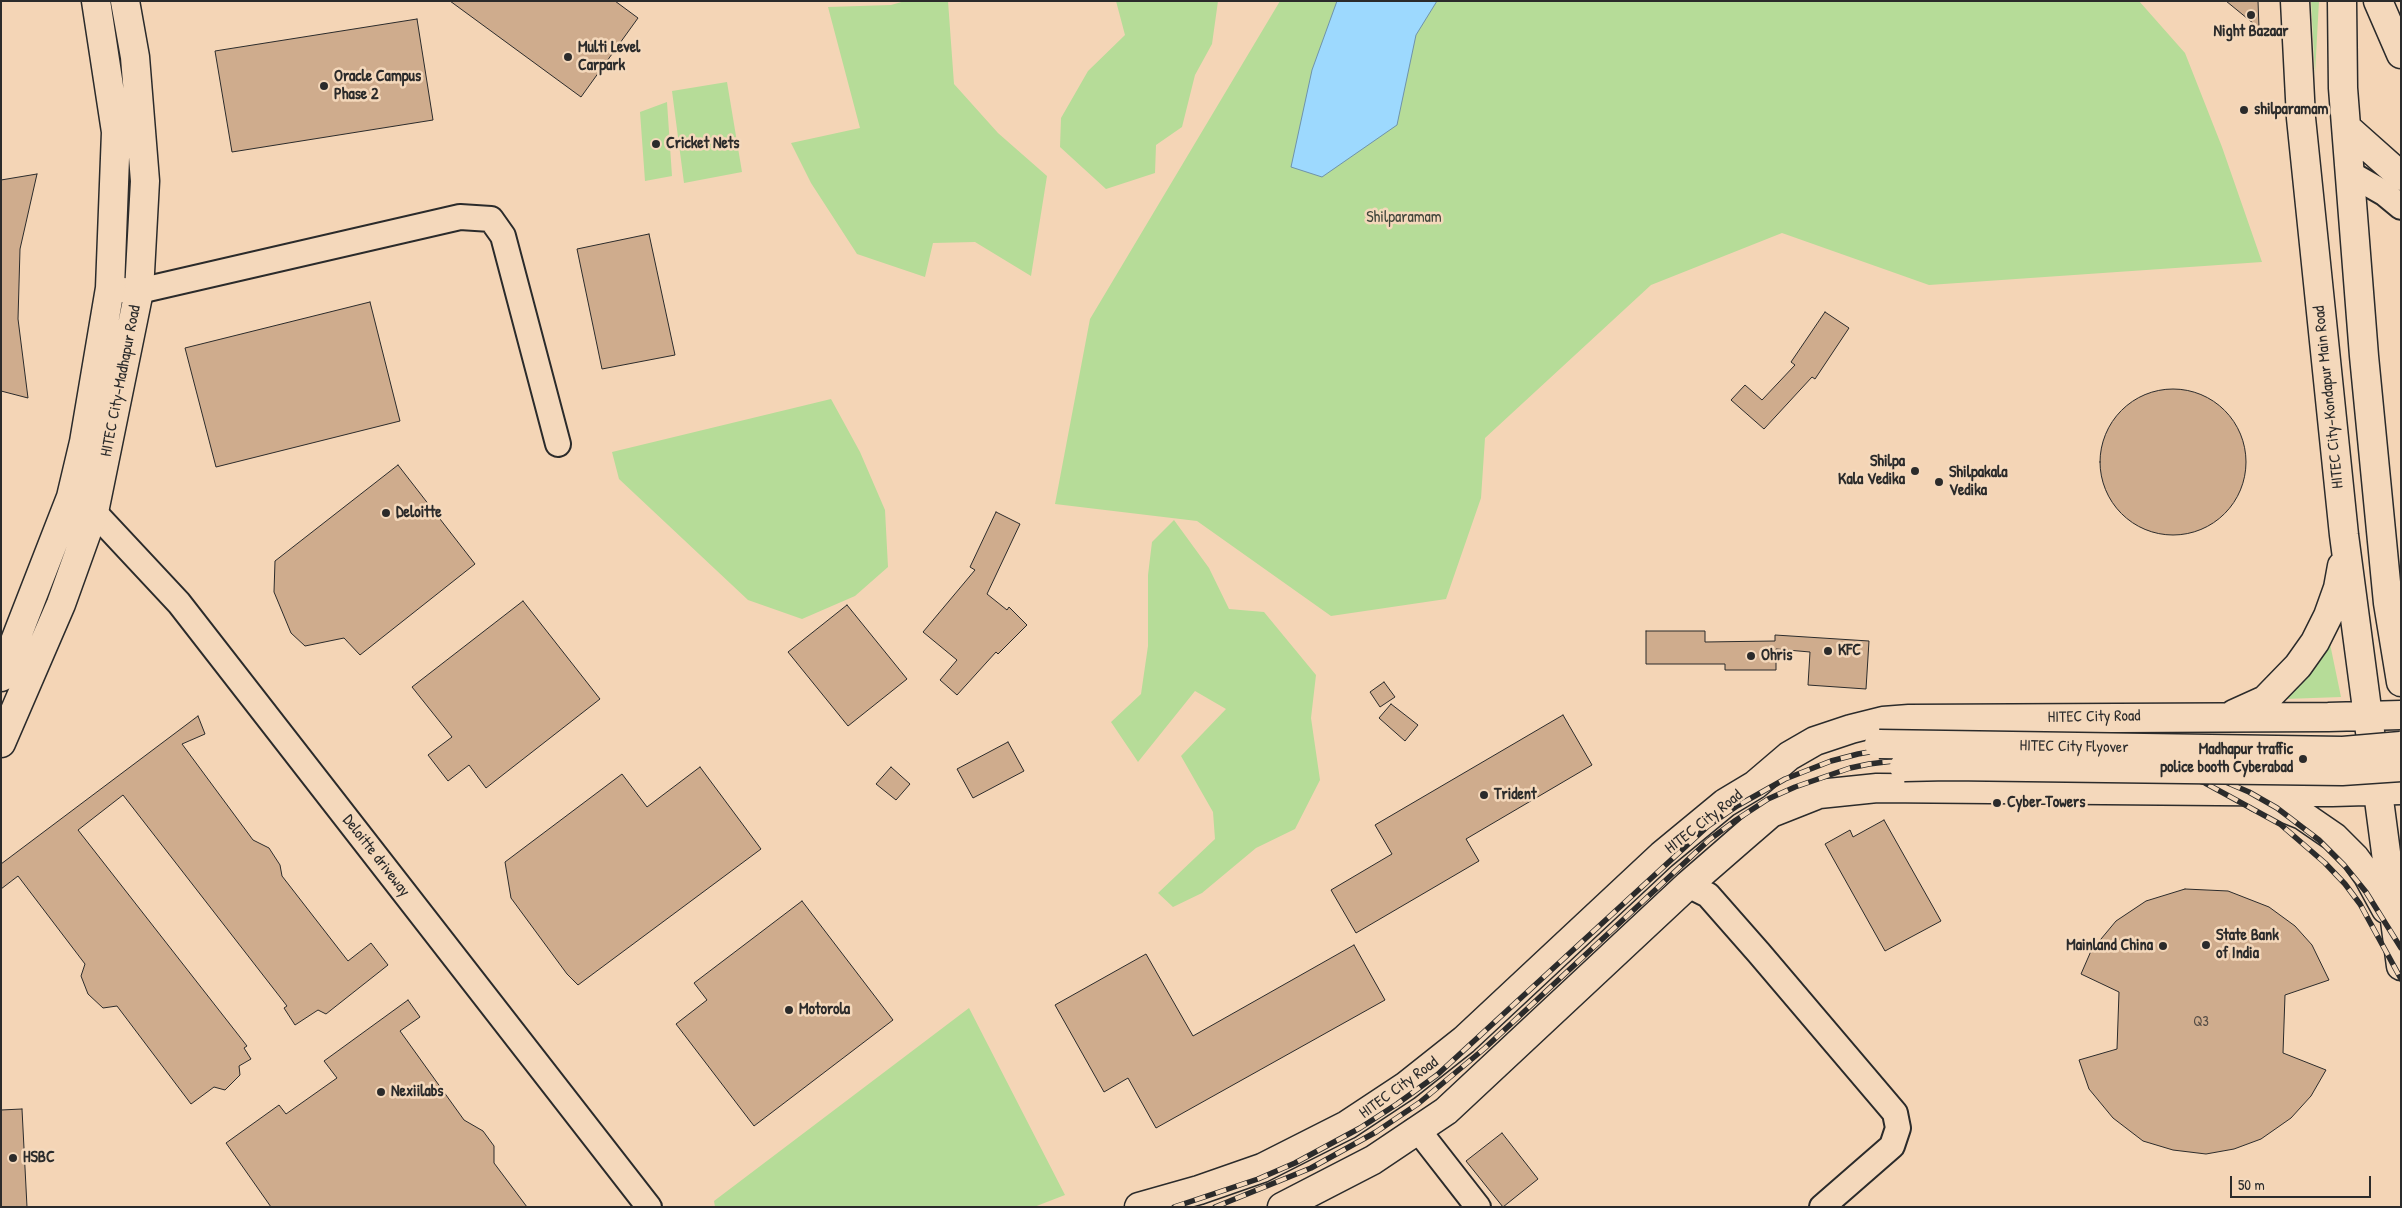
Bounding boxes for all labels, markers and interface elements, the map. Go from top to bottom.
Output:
marker: Night Bazaar [2245,9,2257,21]
place label: Night Bazaar [2213,22,2289,42]
place label: Multi Level Carpark [578,38,640,76]
marker: Multi Level Carpark [562,51,574,63]
place label: Oracle Campus Phase 2 [334,67,421,105]
marker: Oracle Campus Phase 2 [318,80,330,92]
place label: shilparamam [2254,100,2328,120]
marker: shilparamam [2238,104,2250,116]
place label: Cricket Nets [666,134,739,154]
marker: Cricket Nets [650,138,662,150]
park label: Shilparamam [1366,208,1442,228]
street label: HITEC City–Madhapur Road [97,304,145,458]
street label: HITEC City–Kondapur Main Road [2310,305,2348,489]
place label: Shilpa Kala Vedika [1838,452,1905,490]
place label: Shilpakala Vedika [1949,463,2007,501]
marker: Shilpa Kala Vedika [1909,465,1921,477]
marker: Shilpakala Vedika [1933,476,1945,488]
place label: Deloitte [396,503,442,523]
marker: Deloitte [380,507,392,519]
place label: KFC [1838,641,1861,661]
marker: KFC [1822,645,1834,657]
place label: Ohris [1761,646,1793,666]
marker: Ohris [1745,650,1757,662]
street label: HITEC City Road [2047,707,2141,727]
street label: HITEC City Flyover [2019,736,2129,758]
place label: Madhapur traffic police booth Cyberabad [2160,740,2293,778]
marker: Madhapur traffic police booth Cyberabad [2297,753,2309,765]
place label: Trident [1494,785,1537,805]
street label: HITEC City Road [1662,786,1746,858]
marker: Trident [1478,789,1490,801]
place label: Cyber Towers [2007,793,2085,813]
marker: Cyber Towers [1991,797,2003,809]
street label: Deloitte driveway [338,811,414,901]
place label: State Bank of India [2216,926,2279,964]
place label: Mainland China [2066,936,2153,956]
marker: State Bank of India [2200,939,2212,951]
marker: Mainland China [2157,940,2169,952]
place label: Motorola [799,1000,850,1020]
marker: Motorola [783,1004,795,1016]
house number: Q3 [2193,1014,2209,1030]
street label: HITEC City Road [1356,1053,1442,1123]
place label: Nexiilabs [391,1082,443,1102]
marker: Nexiilabs [375,1086,387,1098]
place label: HSBC [23,1148,55,1168]
marker: HSBC [7,1152,19,1164]
scale bar [2232,1166,2373,1198]
text: 50 m [2238,1174,2265,1195]

